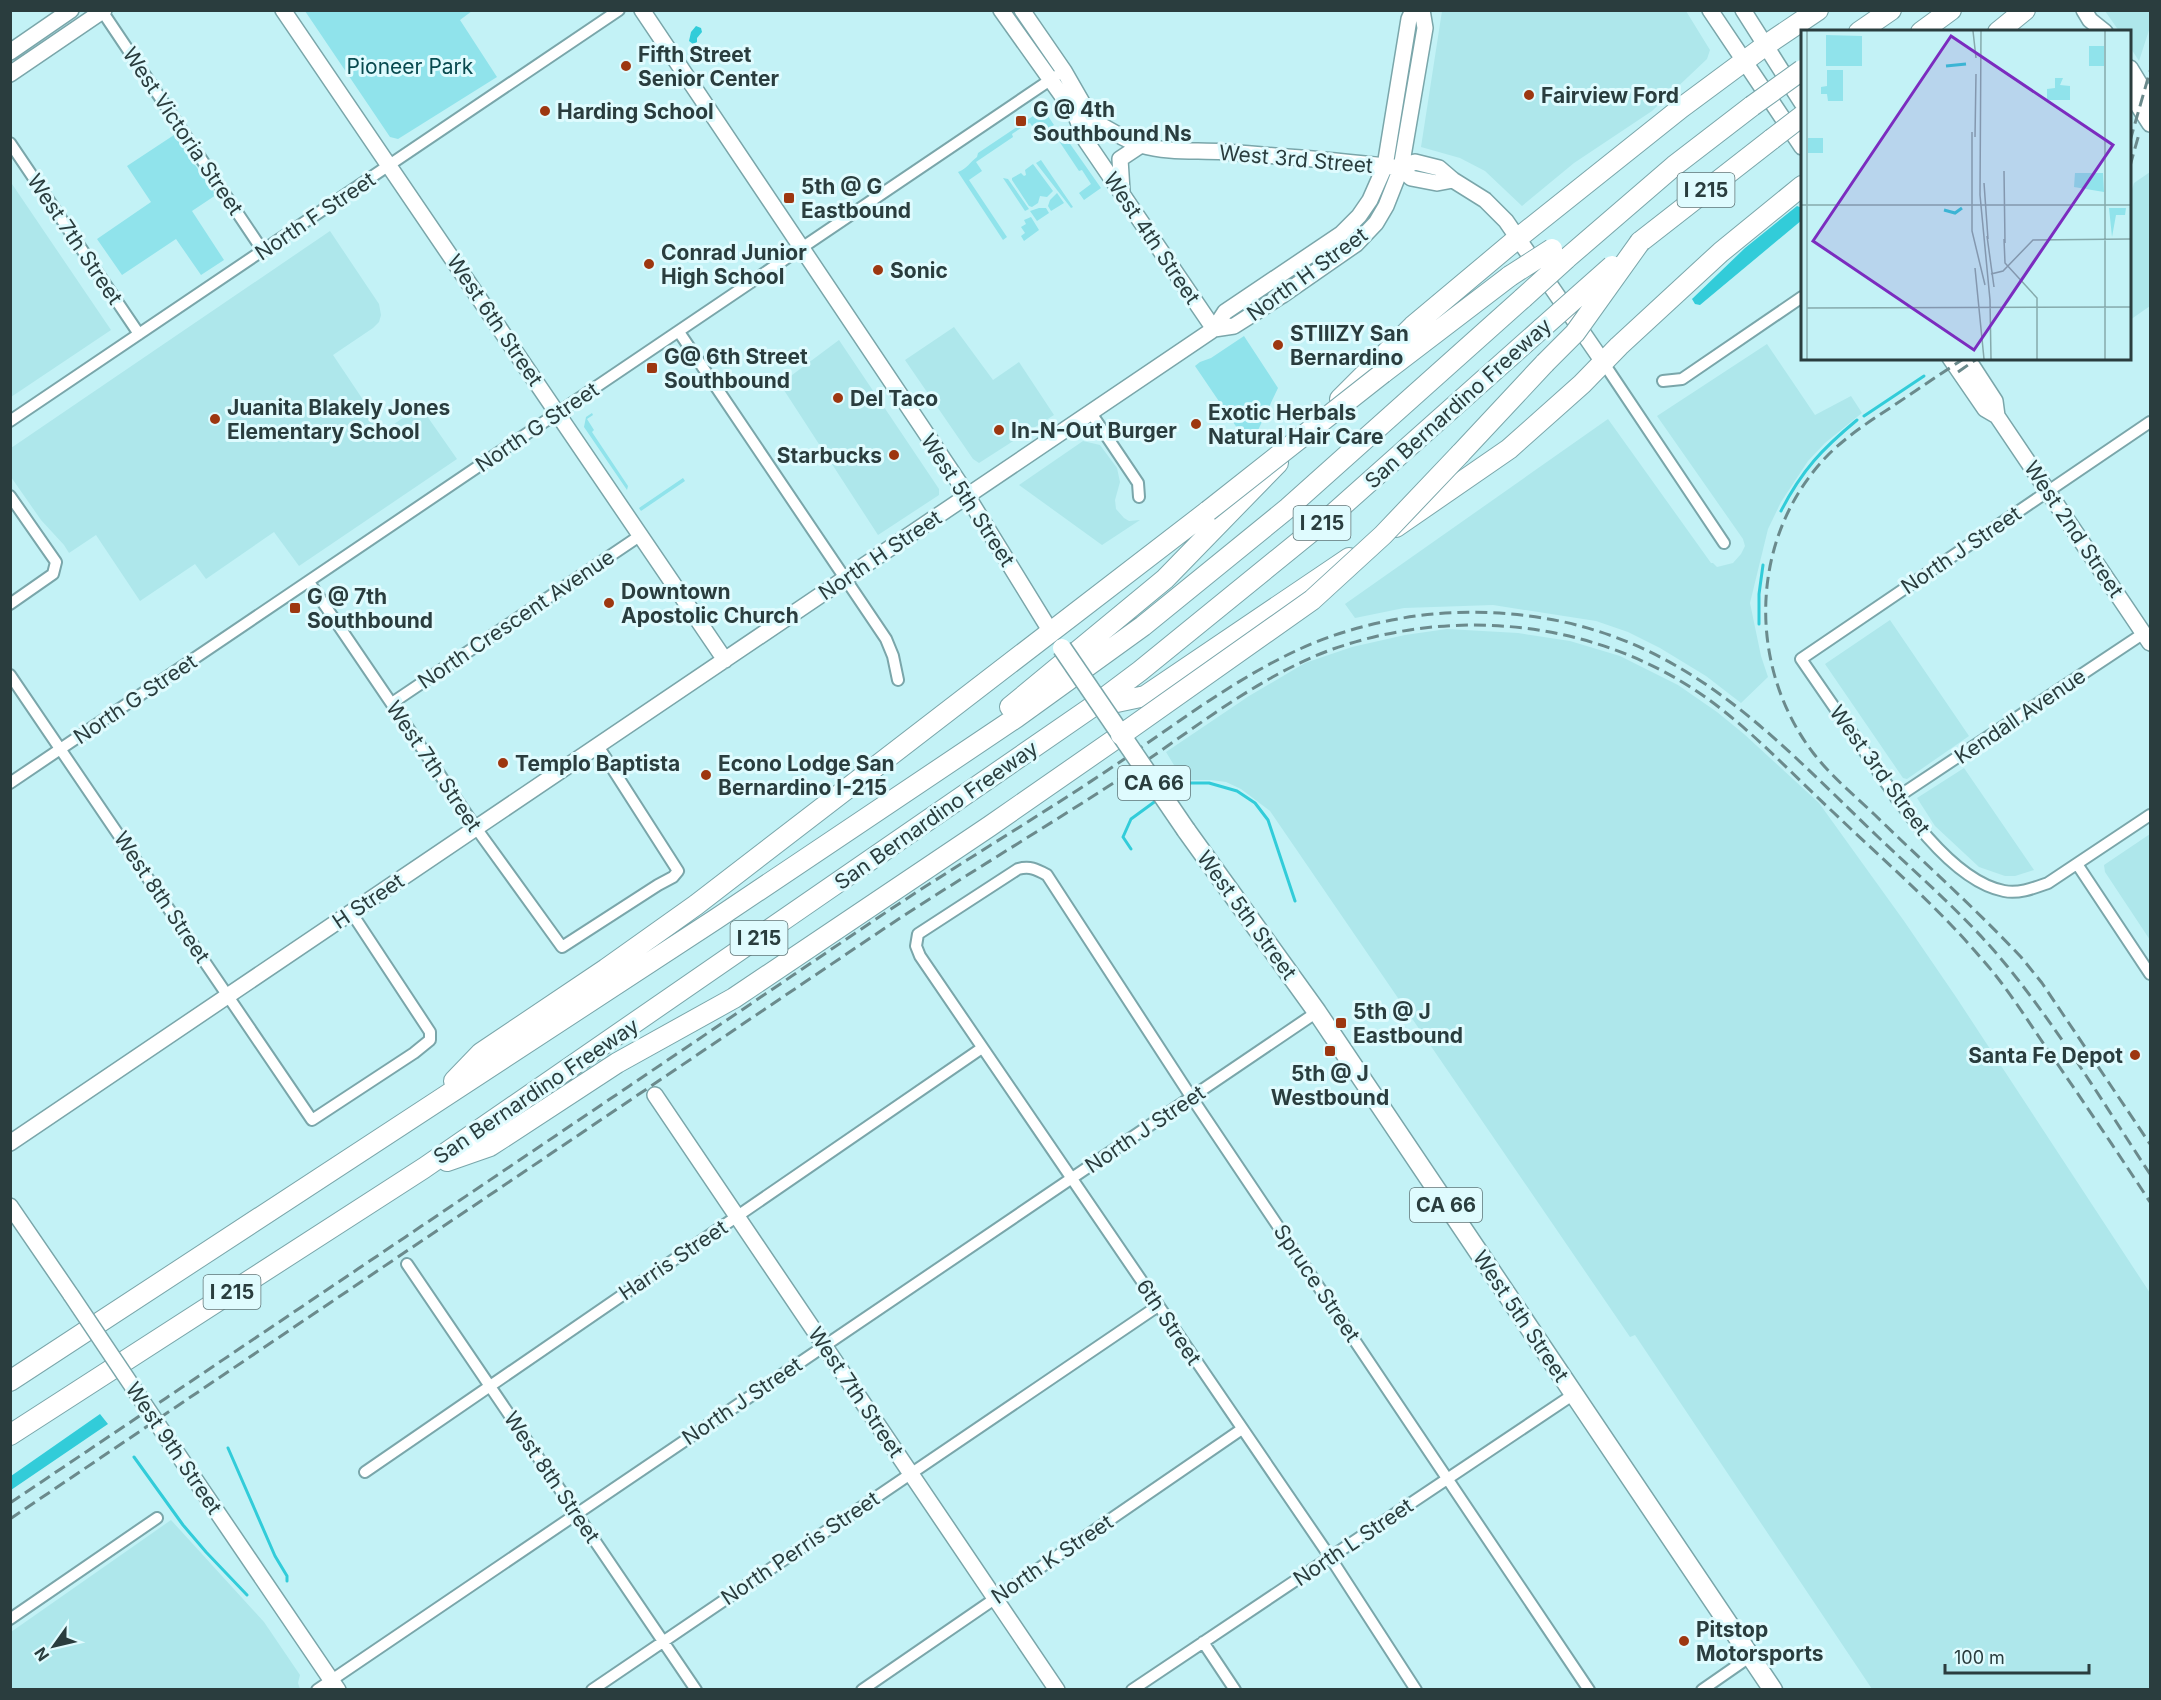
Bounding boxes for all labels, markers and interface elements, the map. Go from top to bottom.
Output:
inset map [1801,30,2131,360]
street label: West Victoria Street [118,42,248,220]
place label: Fifth Street Senior Center [638,42,780,91]
park label: Pioneer Park [347,54,474,79]
marker: Fifth Street Senior Center [619,59,633,73]
place label: Fairview Ford [1541,83,1679,108]
marker: Fairview Ford [1522,88,1536,102]
place label: G @ 4th Southbound Ns [1033,97,1192,146]
place label: Harding School [557,99,714,124]
marker: Harding School [538,104,552,118]
marker: G @ 4th Southbound Ns [1014,114,1028,128]
street label: West 3rd Street [1218,140,1374,178]
street label: North F Street [250,167,380,265]
street label: West 4th Street [1099,167,1205,309]
street label: West 7th Street [22,169,128,309]
road number: I 215 [1678,173,1734,207]
place label: 5th @ G Eastbound [801,174,911,223]
marker: 5th @ G Eastbound [782,191,796,205]
street label: North H Street [1242,222,1372,326]
place label: Conrad Junior High School [661,240,807,289]
street label: West 6th Street [442,249,548,391]
marker: Conrad Junior High School [642,257,656,271]
place label: Sonic [890,258,948,283]
marker: Sonic [871,263,885,277]
street label: San Bernardino Freeway [1360,313,1557,493]
place label: STIIIZY San Bernardino [1290,321,1409,370]
marker: STIIIZY San Bernardino [1271,338,1285,352]
place label: G@ 6th Street Southbound [664,344,808,393]
marker: G@ 6th Street Southbound [645,361,659,375]
street label: North G Street [471,377,603,477]
place label: Del Taco [850,386,938,411]
marker: Del Taco [831,391,845,405]
place label: Juanita Blakely Jones Elementary School [227,395,450,444]
place label: Exotic Herbals Natural Hair Care [1208,400,1383,449]
marker: Juanita Blakely Jones Elementary School [208,412,222,426]
marker: Exotic Herbals Natural Hair Care [1189,417,1203,431]
place label: In-N-Out Burger [1011,418,1177,443]
marker: In-N-Out Burger [992,423,1006,437]
street label: West 5th Street [916,429,1020,571]
place label: Starbucks [777,443,882,468]
marker: Starbucks [887,448,901,462]
street label: West 2nd Street [2019,456,2129,602]
street label: North J Street [1896,501,2026,599]
street label: North H Street [814,505,946,605]
road number: I 215 [1294,506,1350,540]
street label: North Crescent Avenue [413,544,619,694]
place label: Downtown Apostolic Church [621,579,799,628]
place label: G @ 7th Southbound [307,584,433,633]
marker: Downtown Apostolic Church [602,596,616,610]
marker: G @ 7th Southbound [288,601,302,615]
street label: North G Street [69,649,201,749]
street label: Kendall Avenue [1950,663,2090,769]
street label: West 7th Street [381,696,487,836]
street label: West 3rd Street [1825,700,1936,840]
street label: San Bernardino Freeway [830,735,1043,895]
place label: Templo Baptista [515,751,680,776]
place label: Econo Lodge San Bernardino I-215 [718,751,895,800]
marker: Templo Baptista [496,756,510,770]
road number: CA 66 [1118,766,1190,800]
marker: Econo Lodge San Bernardino I-215 [699,768,713,782]
street label: West 8th Street [109,827,215,968]
street label: West 5th Street [1192,846,1302,984]
street label: H Street [328,868,409,934]
road number: I 215 [730,921,788,955]
place label: 5th @ J Eastbound [1353,999,1463,1048]
street label: San Bernardino Freeway [429,1013,644,1169]
marker: 5th @ J Eastbound [1334,1016,1348,1030]
place label: Santa Fe Depot [1968,1043,2123,1068]
marker: 5th @ J Westbound [1323,1044,1337,1058]
marker: Santa Fe Depot [2128,1048,2142,1062]
place label: 5th @ J Westbound [1271,1061,1389,1110]
street label: North J Street [1080,1080,1210,1178]
road number: CA 66 [1410,1188,1482,1222]
street label: Harris Street [614,1215,732,1305]
street label: Spruce Street [1269,1220,1365,1346]
street label: West 5th Street [1468,1246,1574,1386]
road number: I 215 [204,1275,260,1309]
street label: 6th Street [1131,1275,1207,1369]
street label: West 7th Street [803,1322,909,1462]
street label: North J Street [677,1352,807,1450]
street label: West 9th Street [121,1377,227,1519]
street label: West 8th Street [499,1407,605,1548]
street label: North Perris Street [716,1486,884,1610]
street label: North L Street [1288,1493,1418,1591]
street label: North K Street [987,1509,1118,1609]
north arrow [24,1616,84,1676]
place label: Pitstop Motorsports [1696,1617,1824,1666]
marker: Pitstop Motorsports [1677,1634,1691,1648]
scale bar [1945,1637,2089,1675]
text: N [30,1644,53,1665]
text: 100 m [1954,1647,2005,1668]

